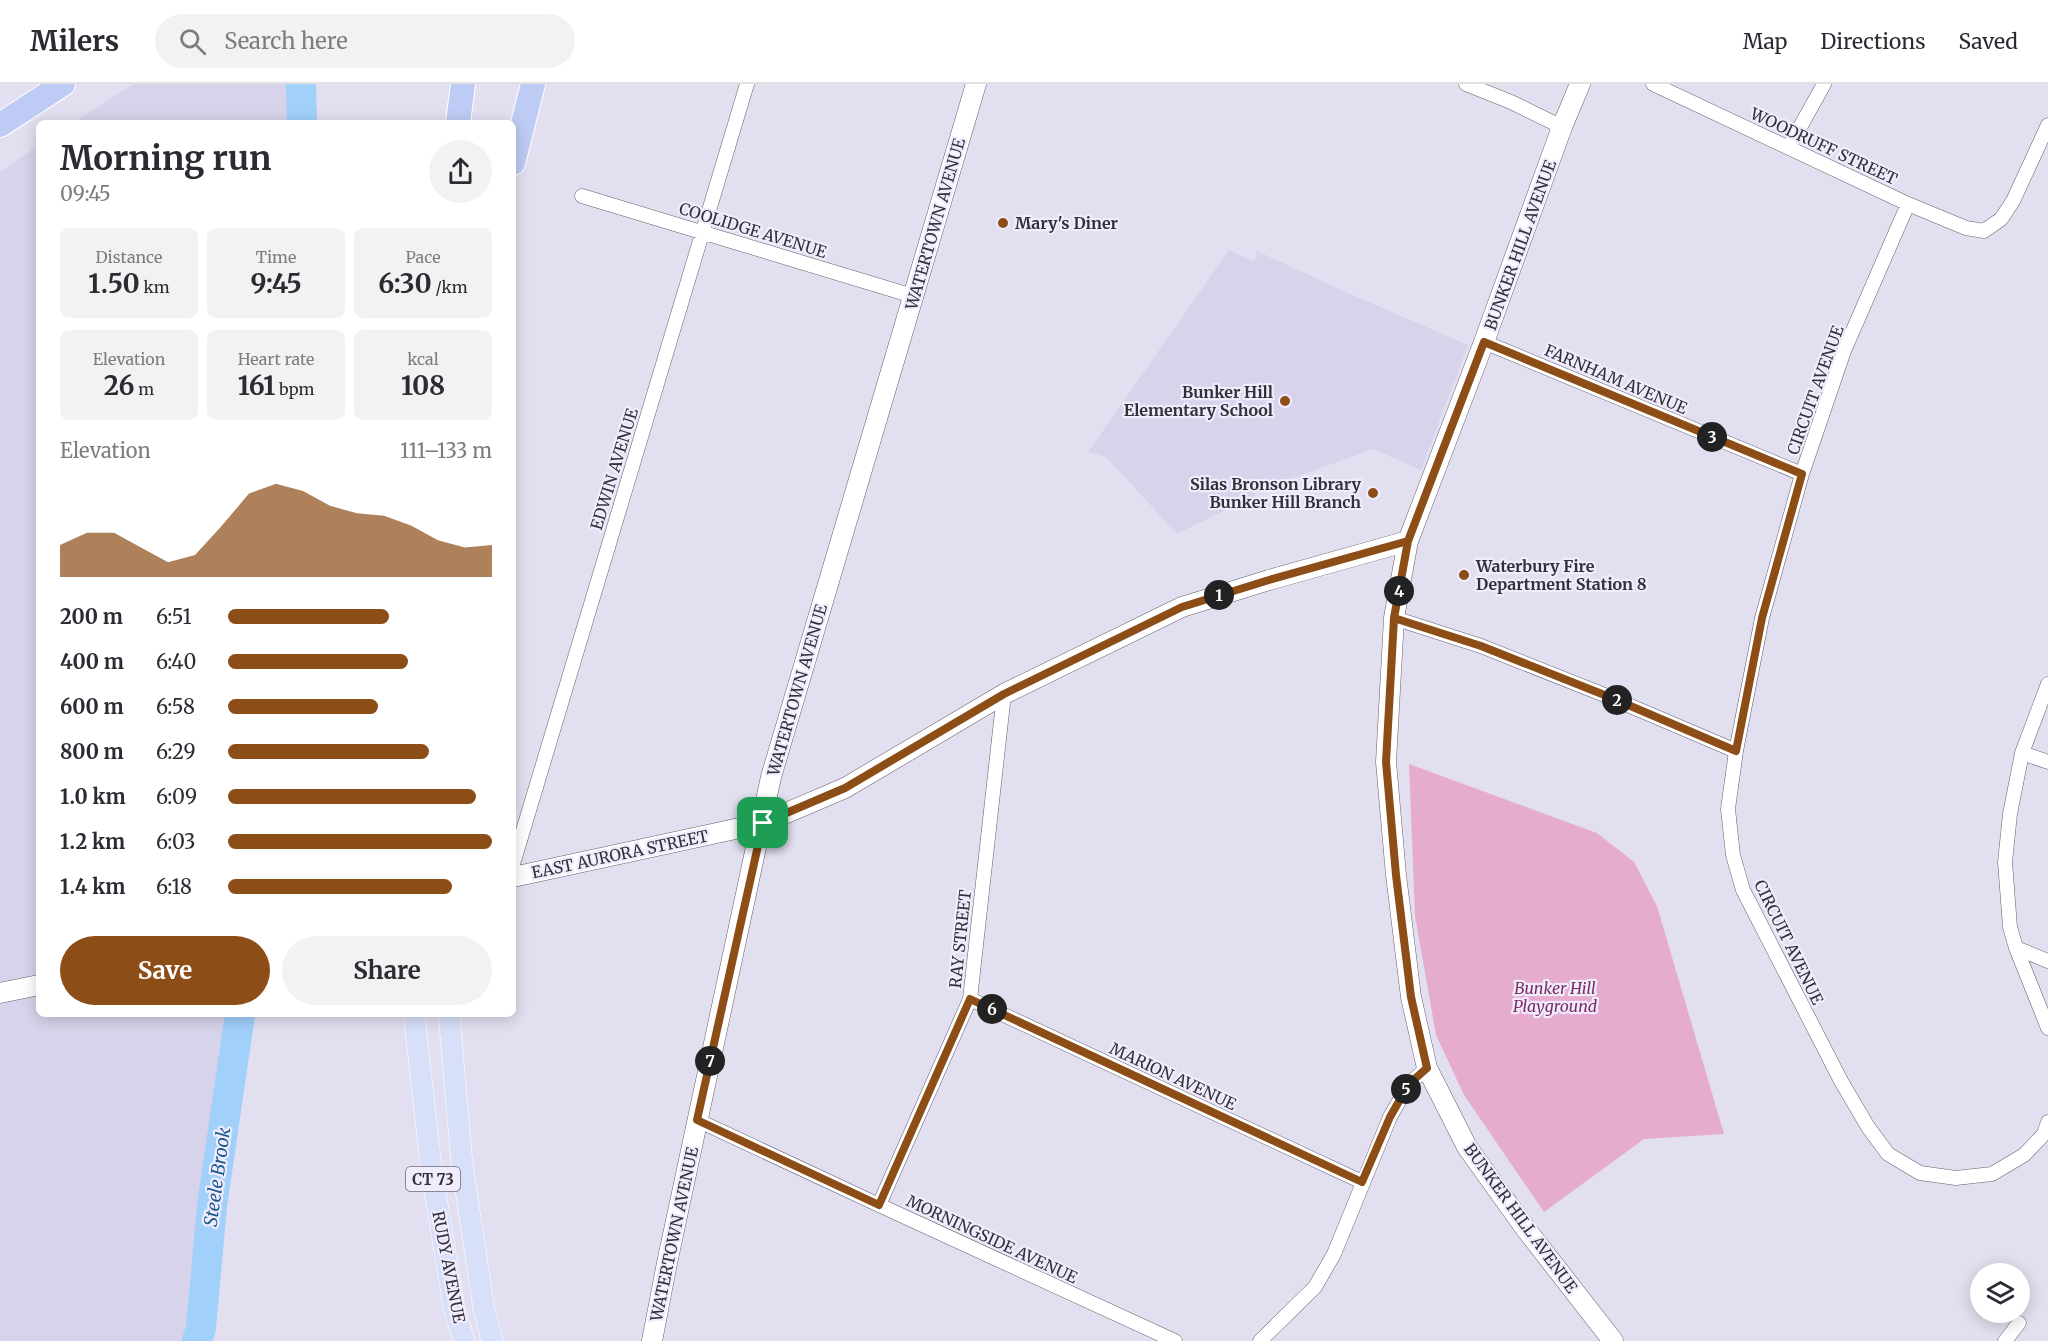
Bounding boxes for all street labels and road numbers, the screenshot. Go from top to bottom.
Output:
street label: WOODRUFF STREET [1746,103,1901,189]
street label: WATERTOWN AVENUE [901,135,969,313]
street label: BUNKER HILL AVENUE [1480,156,1560,333]
street label: COOLIDGE AVENUE [677,198,830,262]
street label: CIRCUIT AVENUE [1782,322,1848,457]
street label: FARNHAM AVENUE [1542,340,1691,418]
street label: EDWIN AVENUE [586,405,642,532]
street label: WATERTOWN AVENUE [763,601,831,779]
street label: EAST AURORA STREET [530,825,710,883]
street label: CIRCUIT AVENUE [1750,876,1828,1008]
street label: RAY STREET [945,889,975,989]
street label: MARION AVENUE [1107,1038,1240,1114]
street label: BUNKER HILL AVENUE [1460,1139,1582,1297]
street label: WATERTOWN AVENUE [646,1144,702,1324]
road number: CT 73 [406,1167,460,1191]
street label: MORNINGSIDE AVENUE [903,1191,1081,1288]
street label: RUDY AVENUE [428,1209,470,1326]

